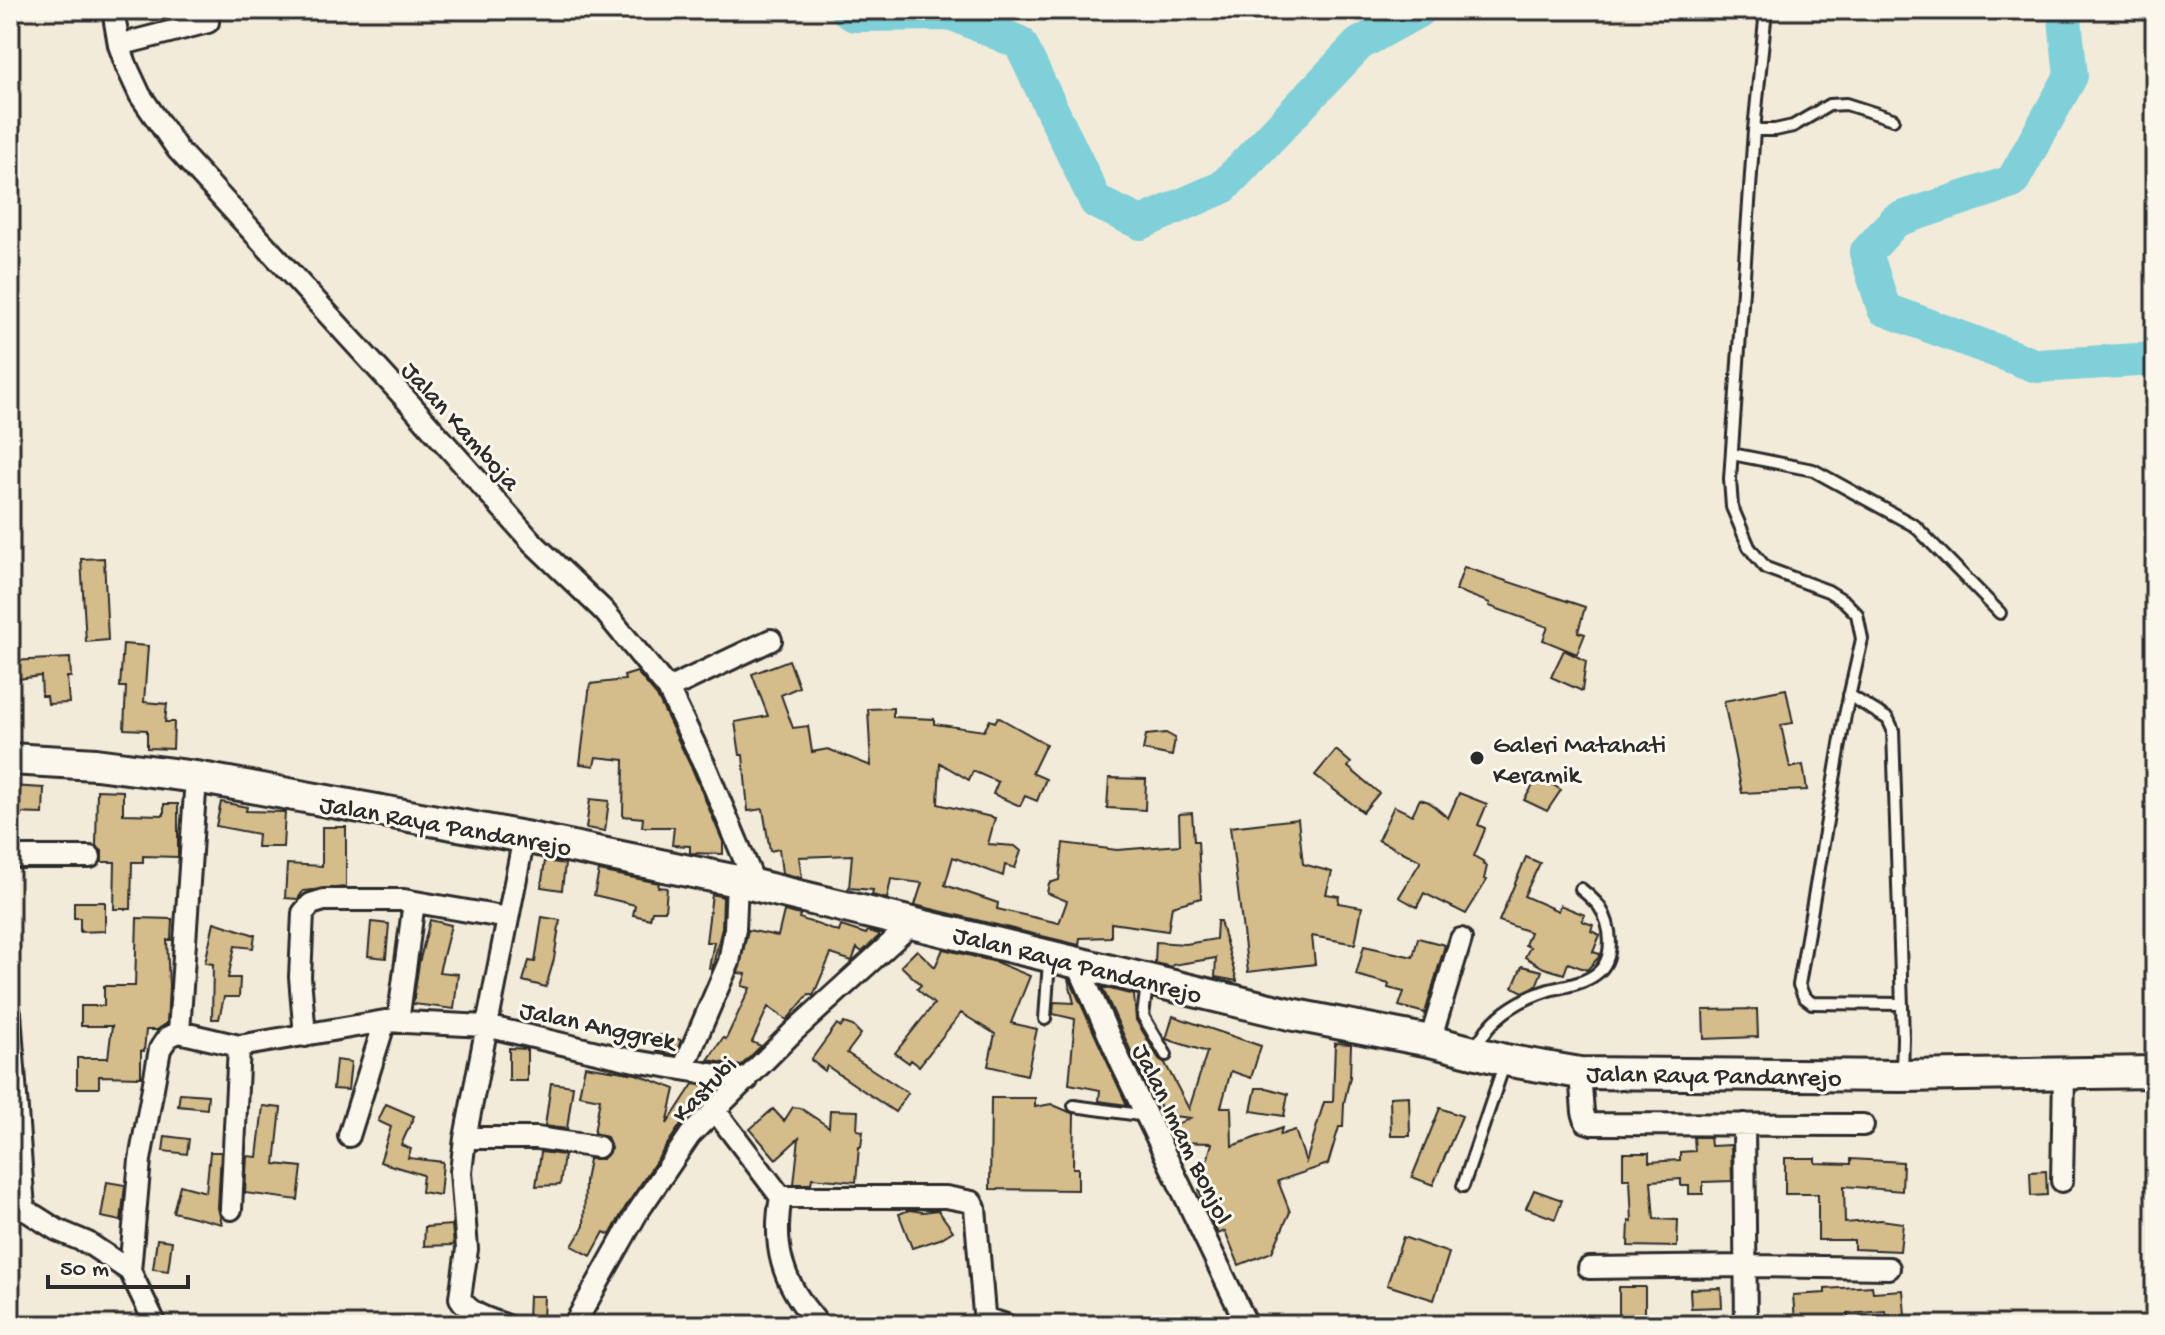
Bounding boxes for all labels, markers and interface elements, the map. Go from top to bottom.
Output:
street label: Jalan Kamboja [392,357,526,500]
place label: Galeri Matahati Keramik [1493,732,1666,793]
marker: Galeri Matahati Keramik [1468,749,1486,767]
street label: Jalan Raya Pandanrejo [317,791,574,866]
street label: Jalan Raya Pandanrejo [949,921,1204,1013]
street label: Jalan Anggrek [516,997,680,1061]
street label: Jalan Imam Bonjol [1123,1040,1237,1230]
street label: Kastubi [667,1051,745,1131]
street label: Jalan Raya Pandanrejo [1586,1061,1842,1096]
scale bar [48,1239,188,1289]
text: 50 m [60,1256,109,1285]

